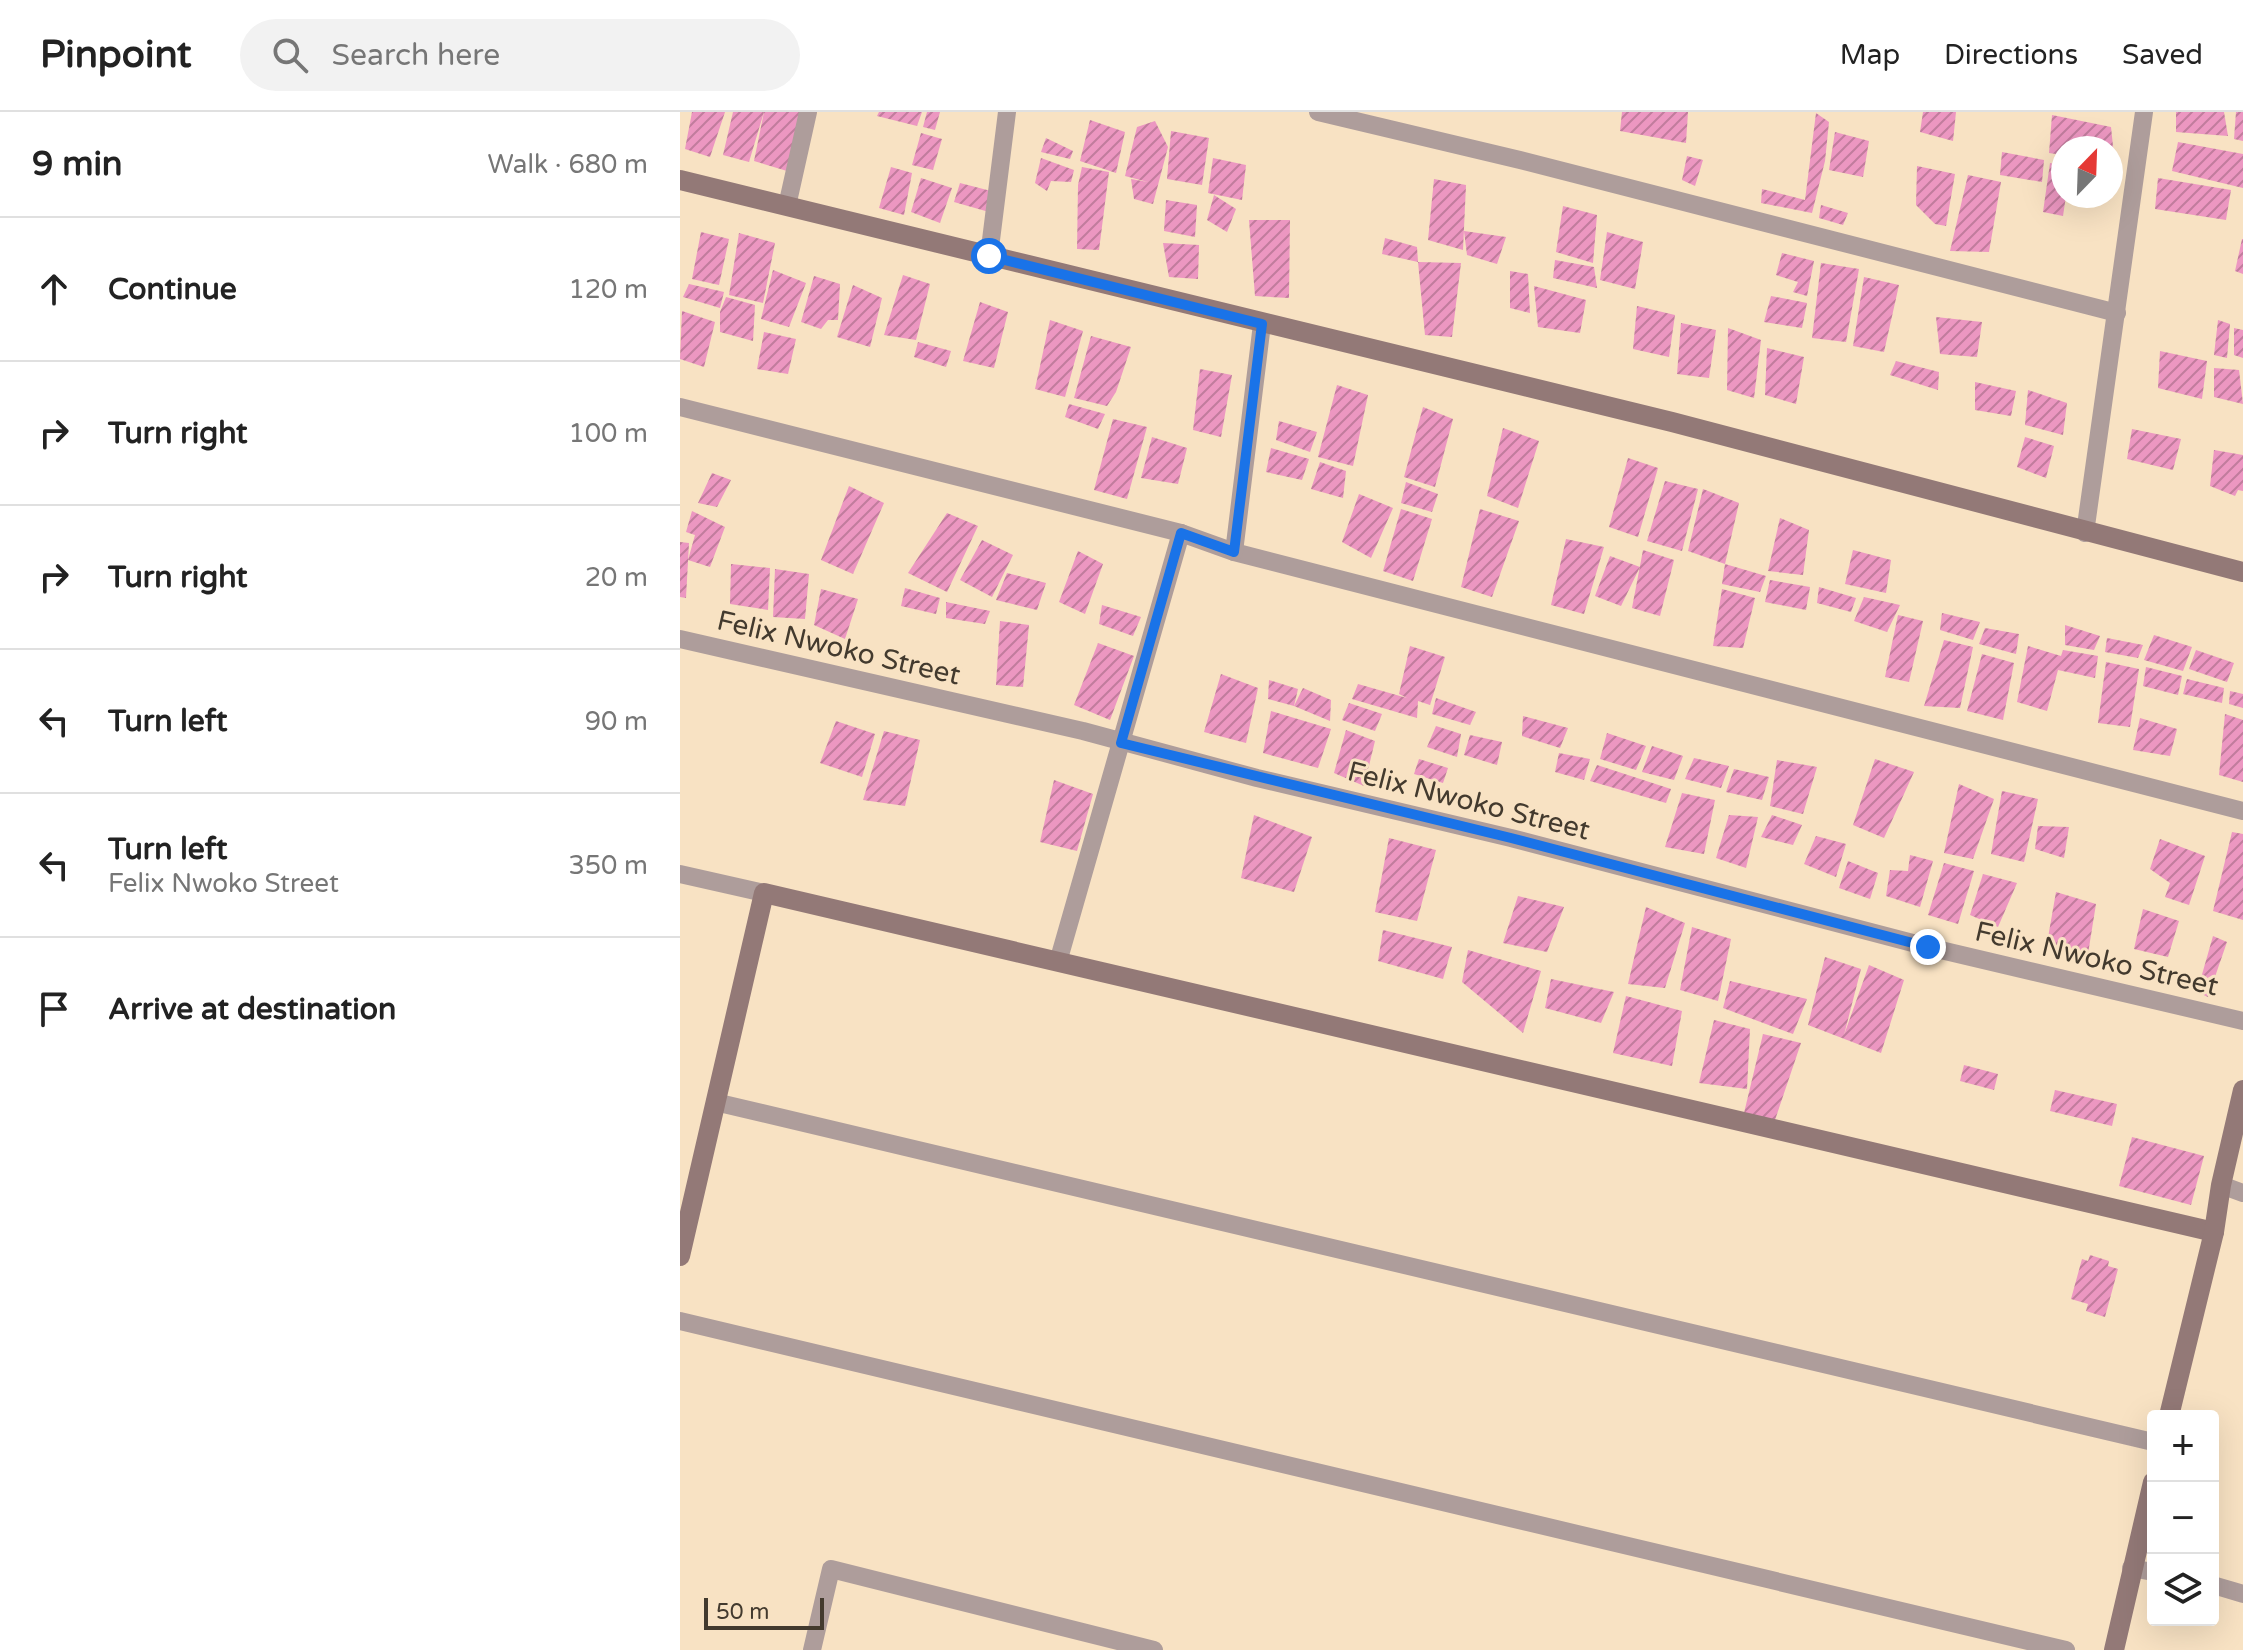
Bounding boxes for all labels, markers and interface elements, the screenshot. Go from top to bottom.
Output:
search box [240,19,800,91]
text: Pinpoint [40,32,192,78]
icon: search [268,33,312,77]
text: Search here [332,37,500,74]
text: Map [1840,38,1900,72]
text: Directions [1944,38,2078,72]
text: Saved [2122,38,2203,72]
north arrow [2051,136,2123,208]
text: 9 min [32,144,123,185]
text: Walk · 680 m [488,149,648,180]
route start [971,238,1007,274]
icon: ahead [32,267,76,311]
text: Continue [108,271,237,308]
text: 120 m [568,274,648,305]
icon: right [32,411,76,455]
text: Turn right [108,415,248,452]
text: 100 m [568,418,648,449]
icon: right [32,555,76,599]
text: Turn right [108,559,248,596]
text: 20 m [585,562,648,593]
street label: Felix Nwoko Street [714,603,964,693]
icon: left [32,699,76,743]
text: Turn left [108,703,227,740]
text: 90 m [585,706,648,737]
street label: Felix Nwoko Street [1344,754,1594,848]
text: Turn left [108,831,227,868]
icon: left [32,843,76,887]
text: 350 m [568,850,648,881]
text: Felix Nwoko Street [108,868,339,899]
street label: Felix Nwoko Street [1972,914,2222,1004]
route end [1910,929,1946,965]
icon: arrive [32,987,76,1031]
text: Arrive at destination [108,991,396,1028]
map controls [2147,1410,2219,1626]
button: + [2147,1410,2219,1482]
button: − [2147,1482,2219,1554]
button: layers [2147,1554,2219,1626]
scale bar [704,1594,824,1630]
text: 50 m [716,1599,770,1625]

